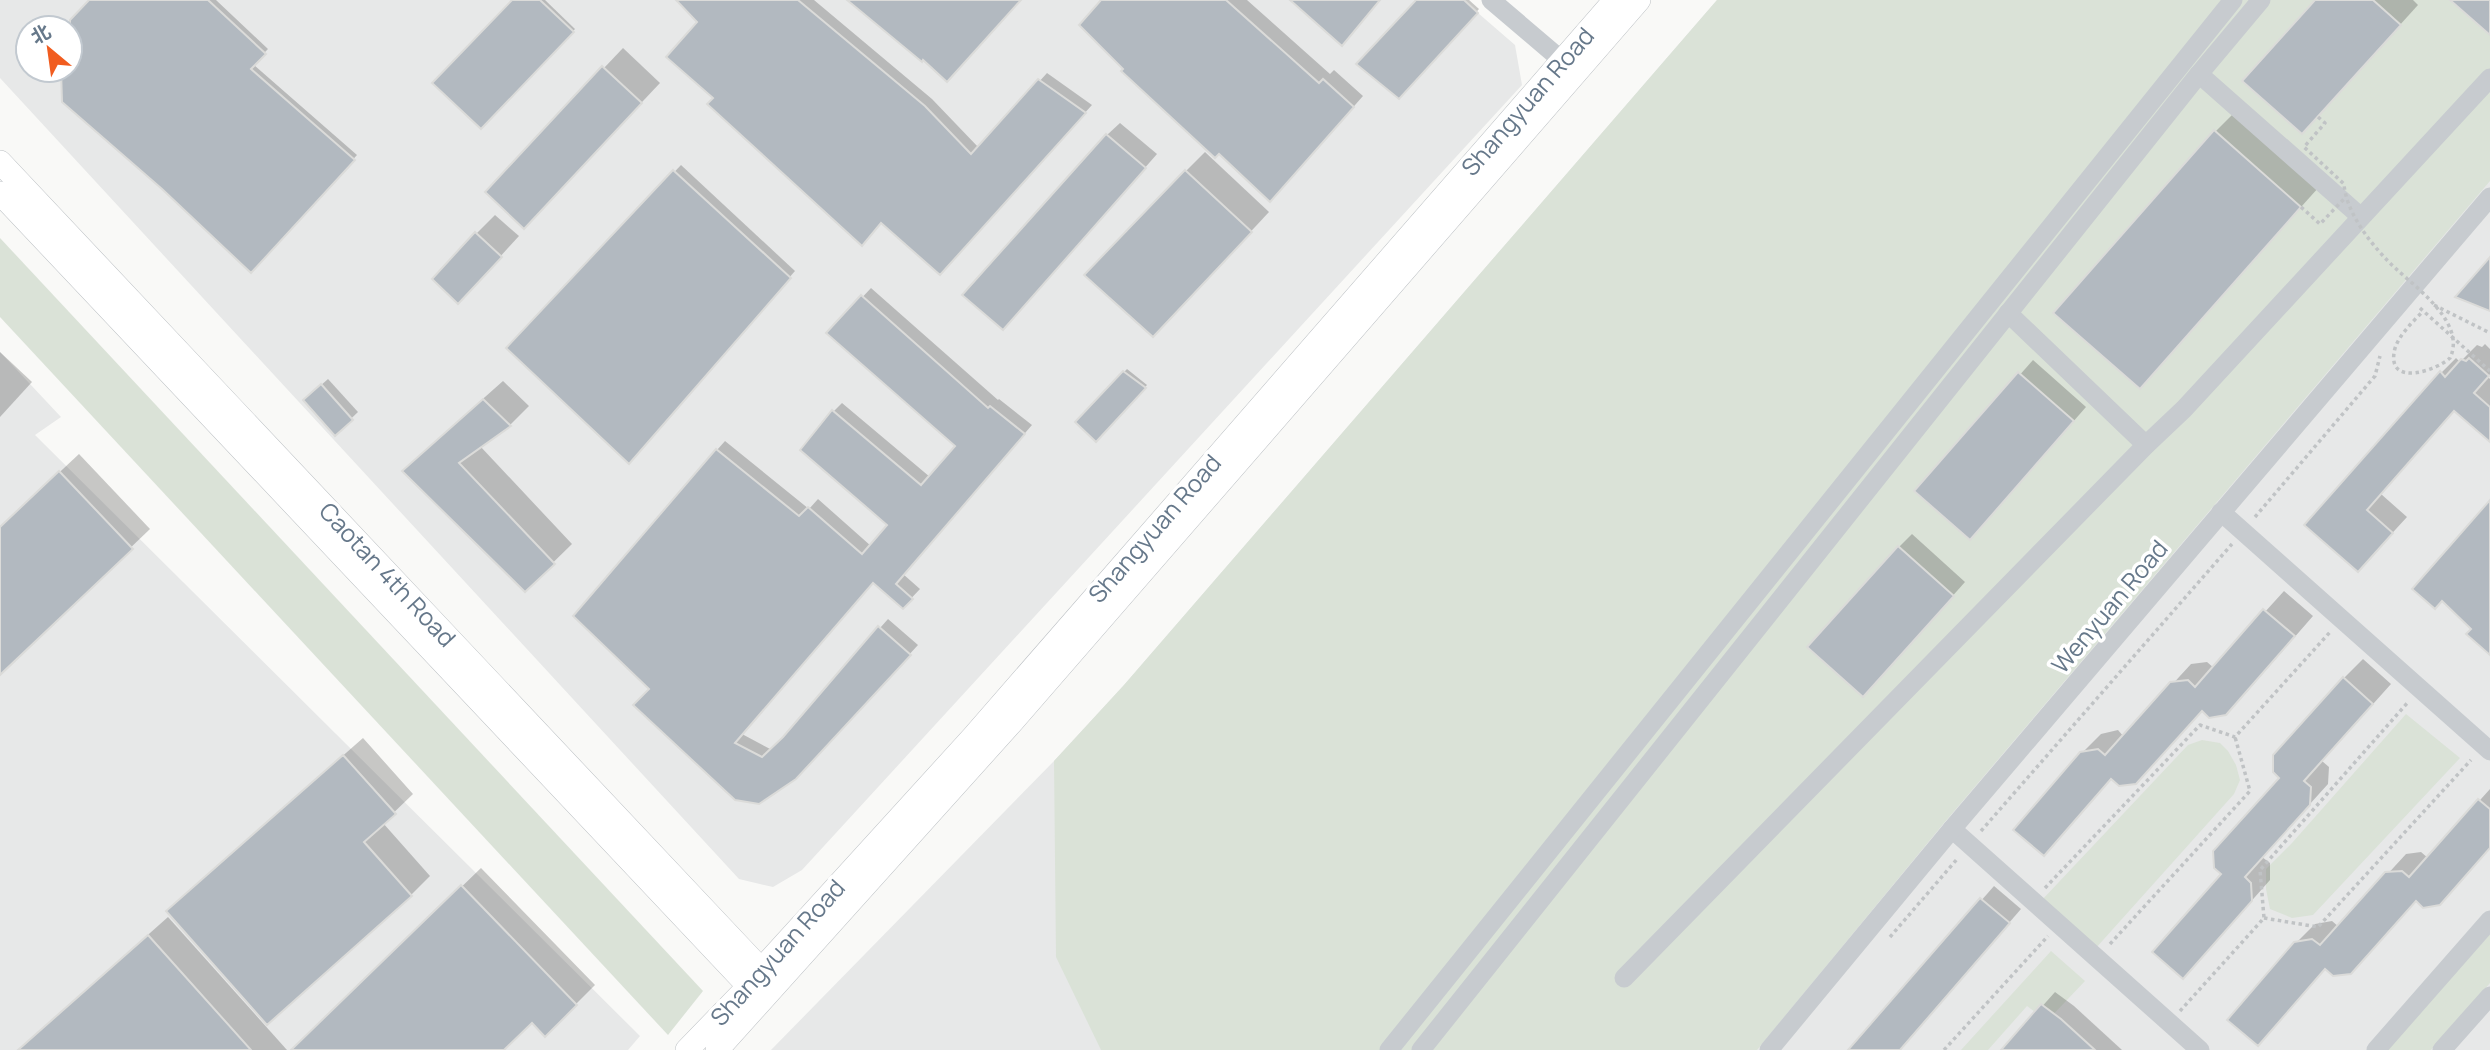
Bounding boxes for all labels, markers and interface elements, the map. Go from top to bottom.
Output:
north arrow [14,14,84,84]
text: 北 [26,18,55,50]
street label: Shangyuan Road [1453,20,1601,182]
street label: Shangyuan Road [1080,447,1228,609]
street label: Caotan 4th Road [312,495,464,653]
street label: Wenyuan Road [2043,532,2175,680]
street label: Shangyuan Road [702,871,852,1033]

